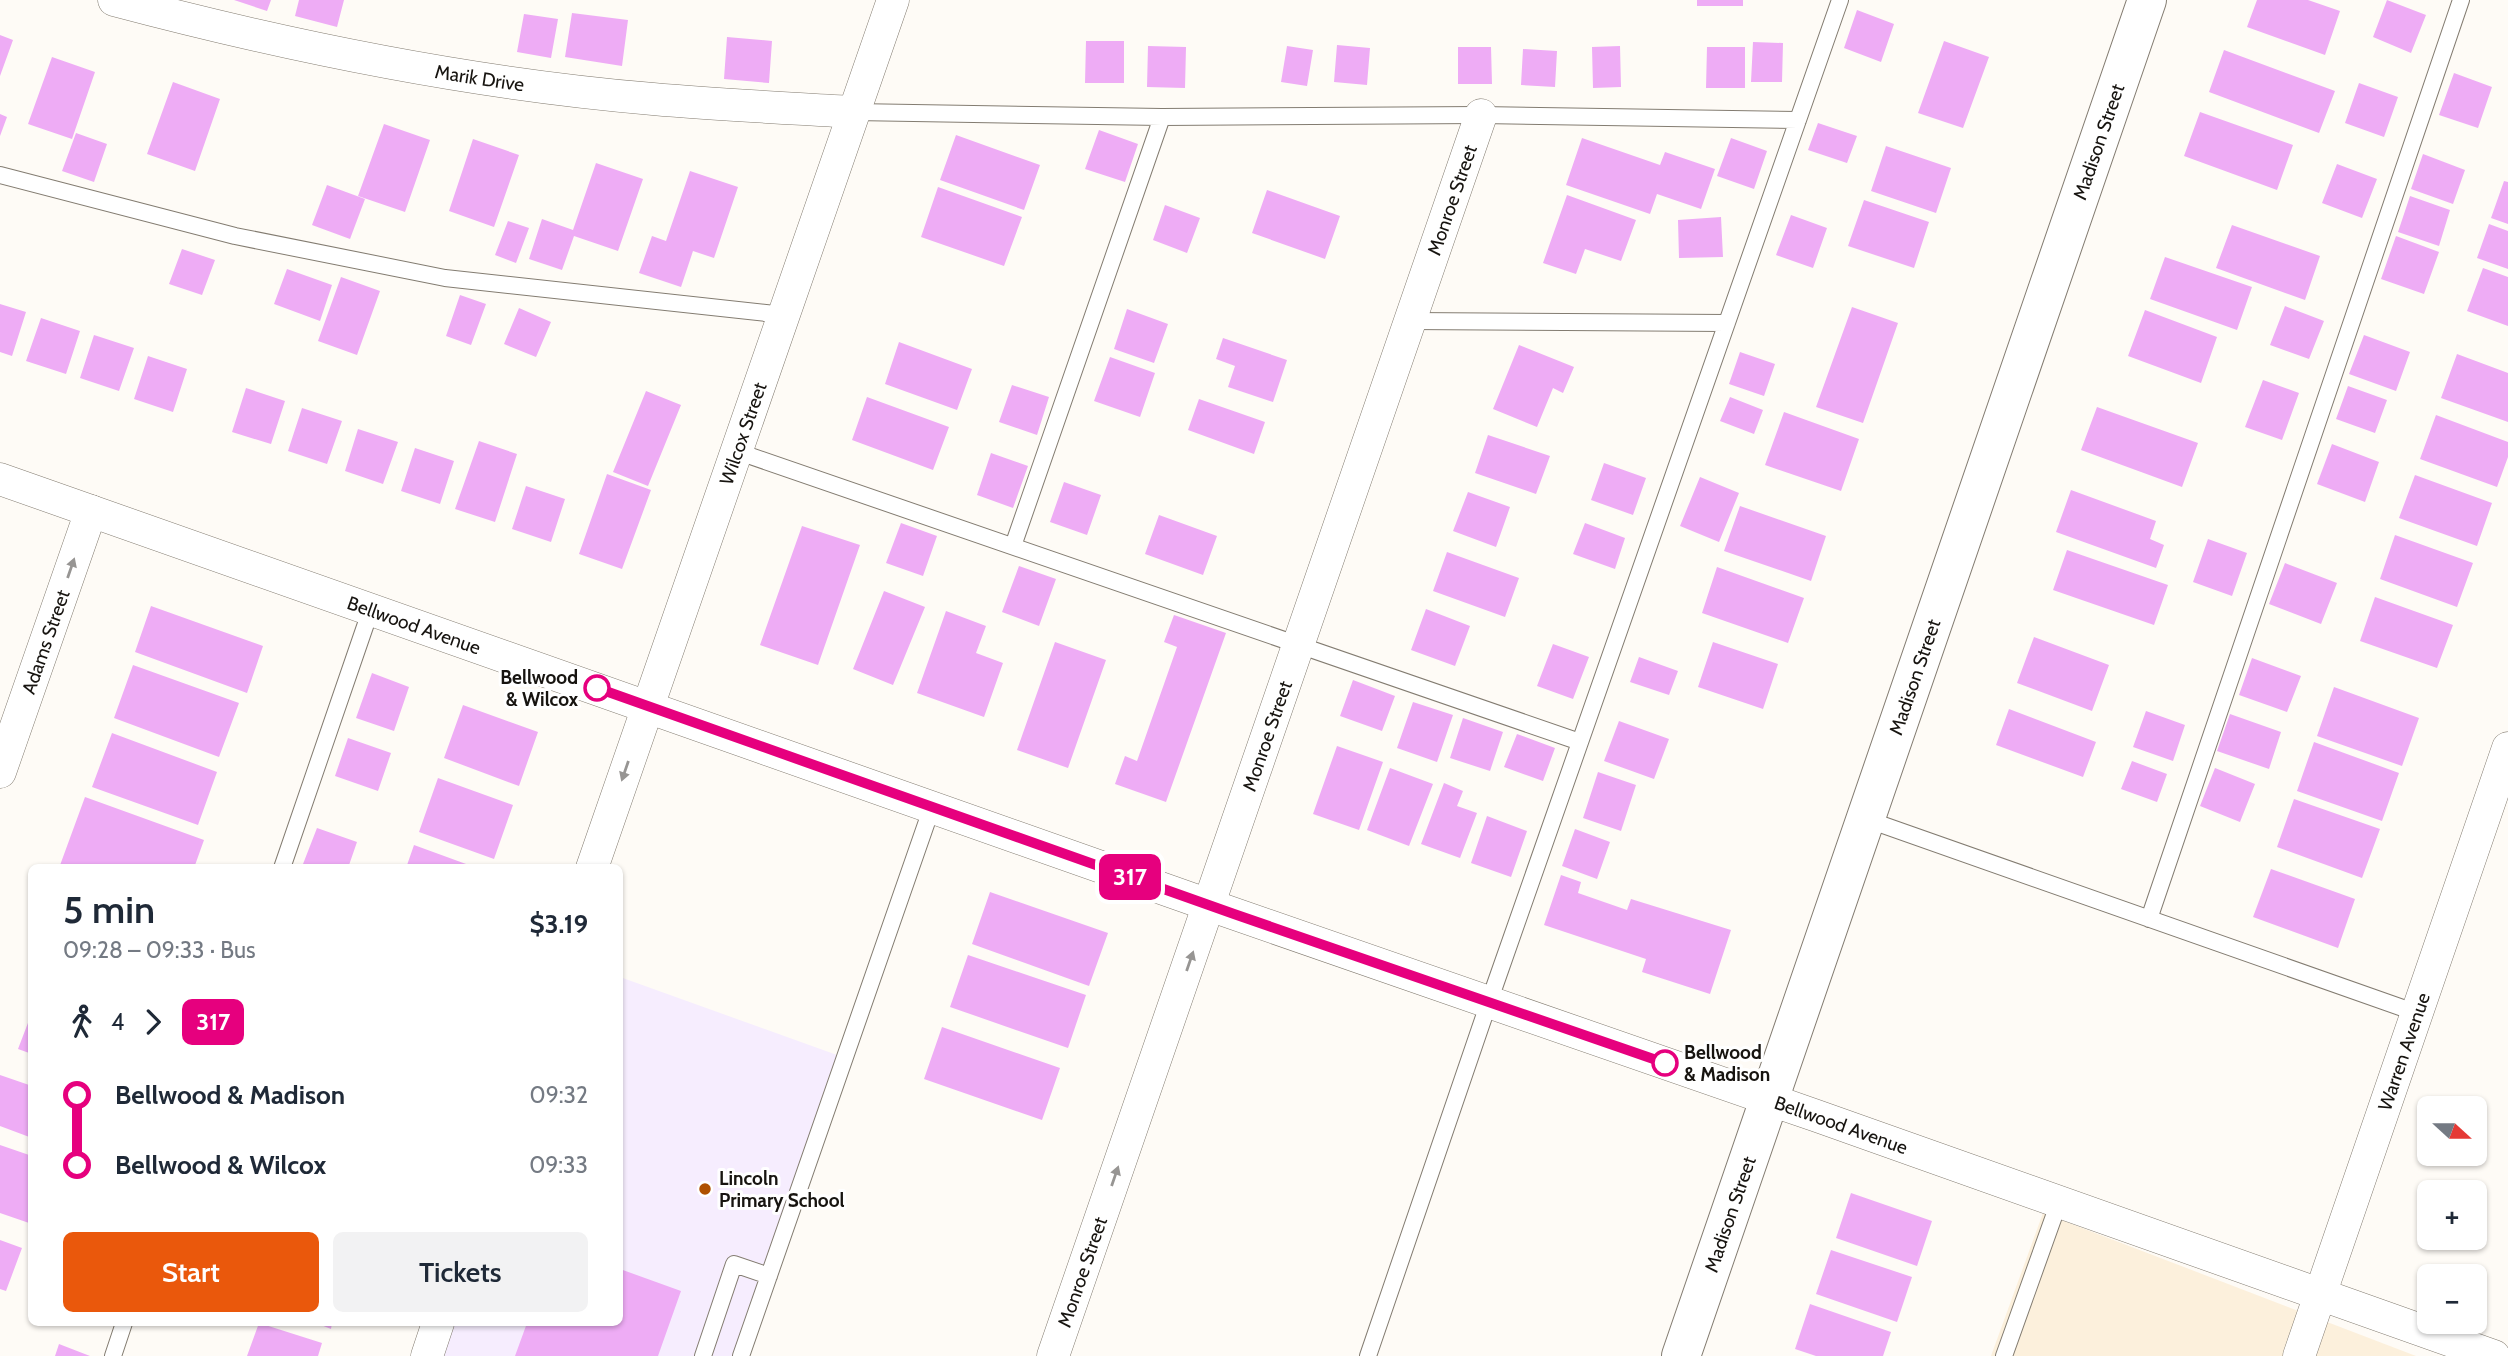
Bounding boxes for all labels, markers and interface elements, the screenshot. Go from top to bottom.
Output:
street label: Marik Drive [433,59,526,96]
street label: Madison Street [2068,80,2129,203]
street label: Monroe Street [1422,141,1482,258]
street label: Wilcox Street [714,378,771,488]
one-way arrow [66,558,77,579]
street label: Adams Street [17,586,74,697]
street label: Bellwood Avenue [344,591,484,659]
street label: Madison Street [1884,615,1945,738]
place label: Bellwood & Wilcox [500,666,579,711]
marker: Bellwood & Wilcox [584,675,610,701]
street label: Monroe Street [1237,677,1297,794]
one-way arrow [619,760,630,781]
line badge: 317 [1090,854,1170,900]
text: 317 [1113,862,1147,891]
text: 5 min [63,886,155,933]
text: $3.19 [529,908,588,940]
text: 09:28 – 09:33 · Bus [63,936,256,964]
one-way arrow [1185,950,1196,971]
street label: Warren Avenue [2373,989,2435,1113]
icon: walk [63,1003,101,1041]
icon: forward [134,1003,172,1041]
text: 317 [196,1007,230,1036]
text: 4 [111,1008,124,1036]
place label: Bellwood & Madison [1684,1041,1770,1086]
marker: Bellwood & Madison [1652,1050,1678,1076]
text: Bellwood & Madison [115,1079,345,1111]
text: 09:32 [530,1081,588,1109]
street label: Bellwood Avenue [1771,1091,1911,1159]
north arrow [2417,1096,2487,1166]
map controls [2417,1096,2487,1334]
text: Bellwood & Wilcox [115,1149,326,1181]
text: 09:33 [529,1151,588,1179]
street label: Madison Street [1699,1153,1761,1275]
one-way arrow [1110,1165,1121,1186]
place label: Lincoln Primary School [719,1167,845,1212]
button: + [2417,1180,2487,1250]
marker: Lincoln Primary School [697,1181,713,1197]
street label: Monroe Street [1052,1213,1112,1330]
button: Start [63,1232,319,1312]
button: Tickets [333,1232,588,1312]
button: − [2417,1264,2487,1334]

